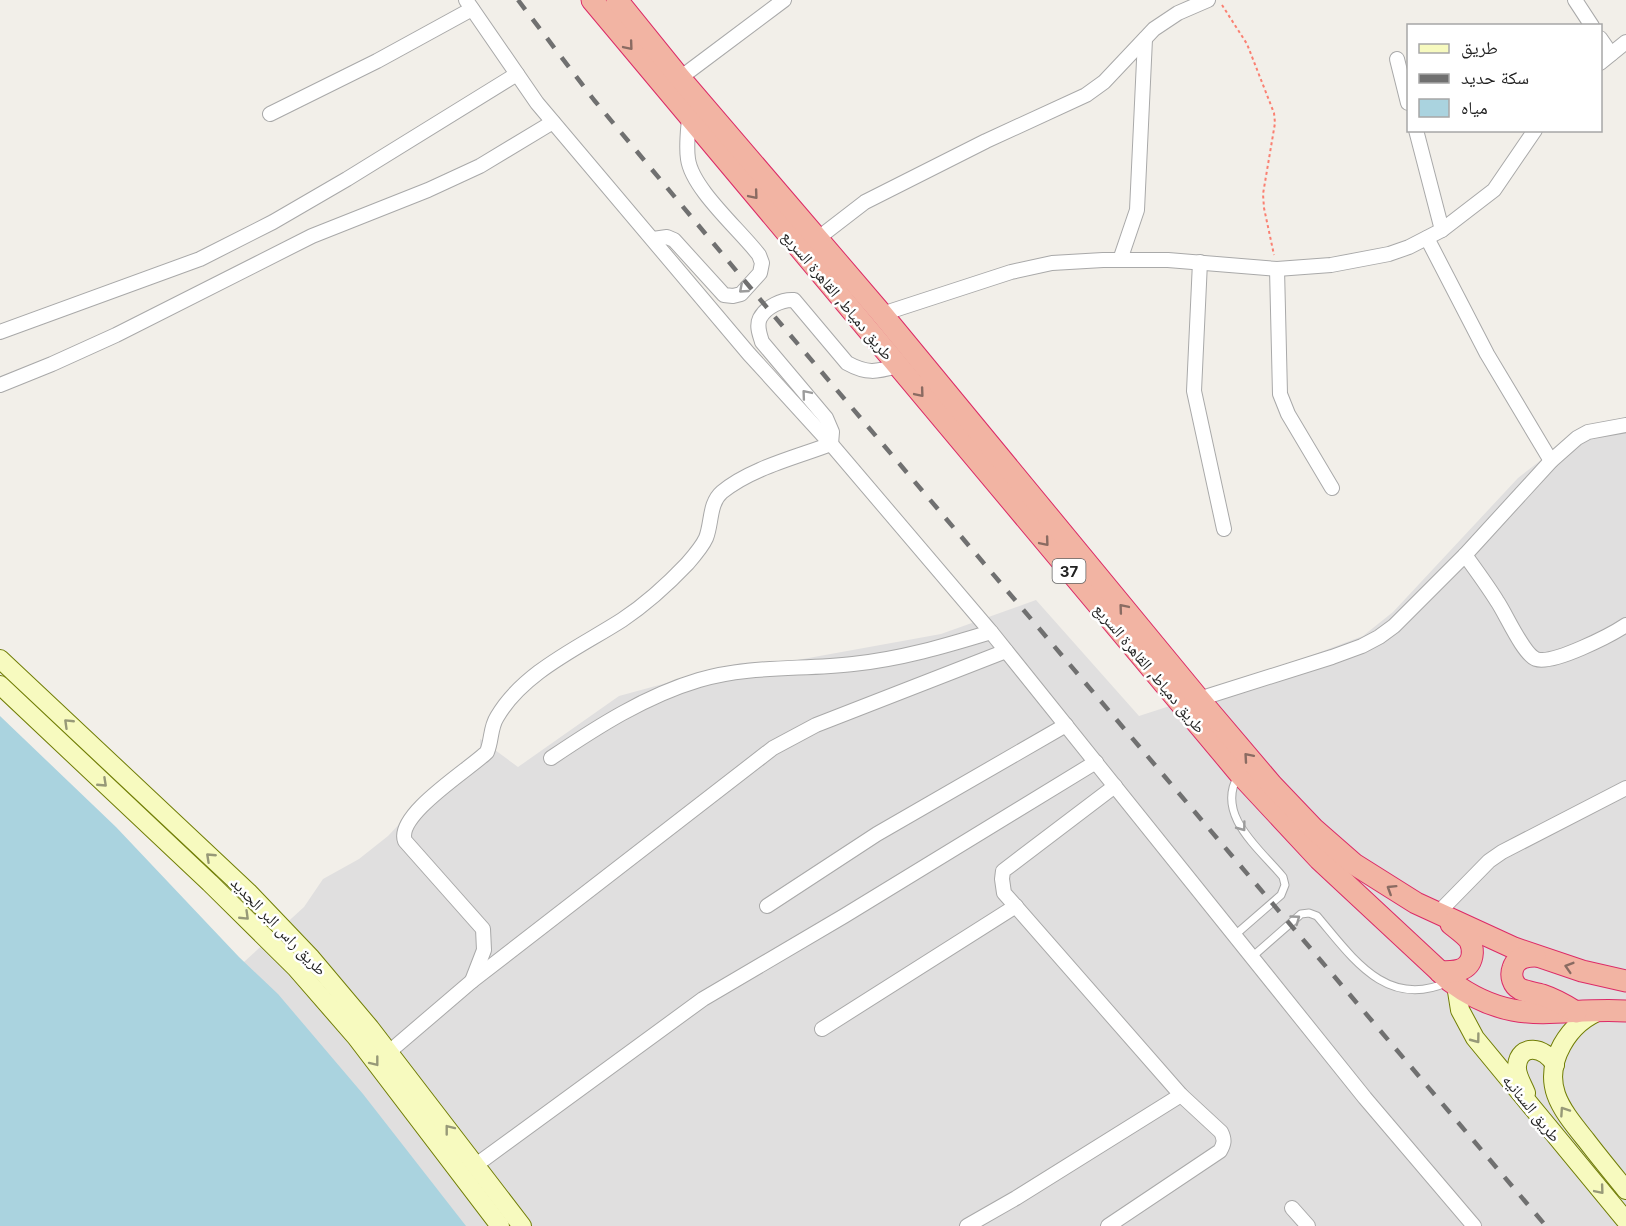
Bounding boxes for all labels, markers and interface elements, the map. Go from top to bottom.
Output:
legend [1407,24,1602,132]
text: طريق [1461,37,1498,59]
one-way arrow [622,39,633,50]
text: سكة حديد [1461,67,1529,88]
text: مياه [1461,97,1488,118]
one-way arrow [747,188,758,199]
street label: طريق دمياط, القاهرة السريع [777,226,898,364]
one-way arrow [739,282,750,293]
one-way arrow [913,386,924,397]
one-way arrow [803,390,814,401]
one-way arrow [1038,535,1049,546]
road number: 37 [1052,559,1086,583]
street label: طريق دمياط, القاهرة السريع [1089,599,1210,737]
one-way arrow [1120,604,1131,615]
one-way arrow [64,720,75,731]
one-way arrow [1245,753,1256,764]
one-way arrow [97,776,107,787]
one-way arrow [1234,821,1245,832]
one-way arrow [206,853,217,864]
street label: طريق راس البر الجديد [226,873,331,980]
one-way arrow [1387,884,1397,896]
one-way arrow [238,909,249,920]
one-way arrow [1290,915,1301,926]
one-way arrow [1564,962,1575,974]
one-way arrow [1469,1032,1480,1043]
one-way arrow [368,1055,379,1066]
street label: طريق السنانيه [1498,1070,1565,1146]
one-way arrow [1560,1107,1571,1118]
one-way arrow [445,1125,456,1136]
one-way arrow [1593,1183,1604,1194]

